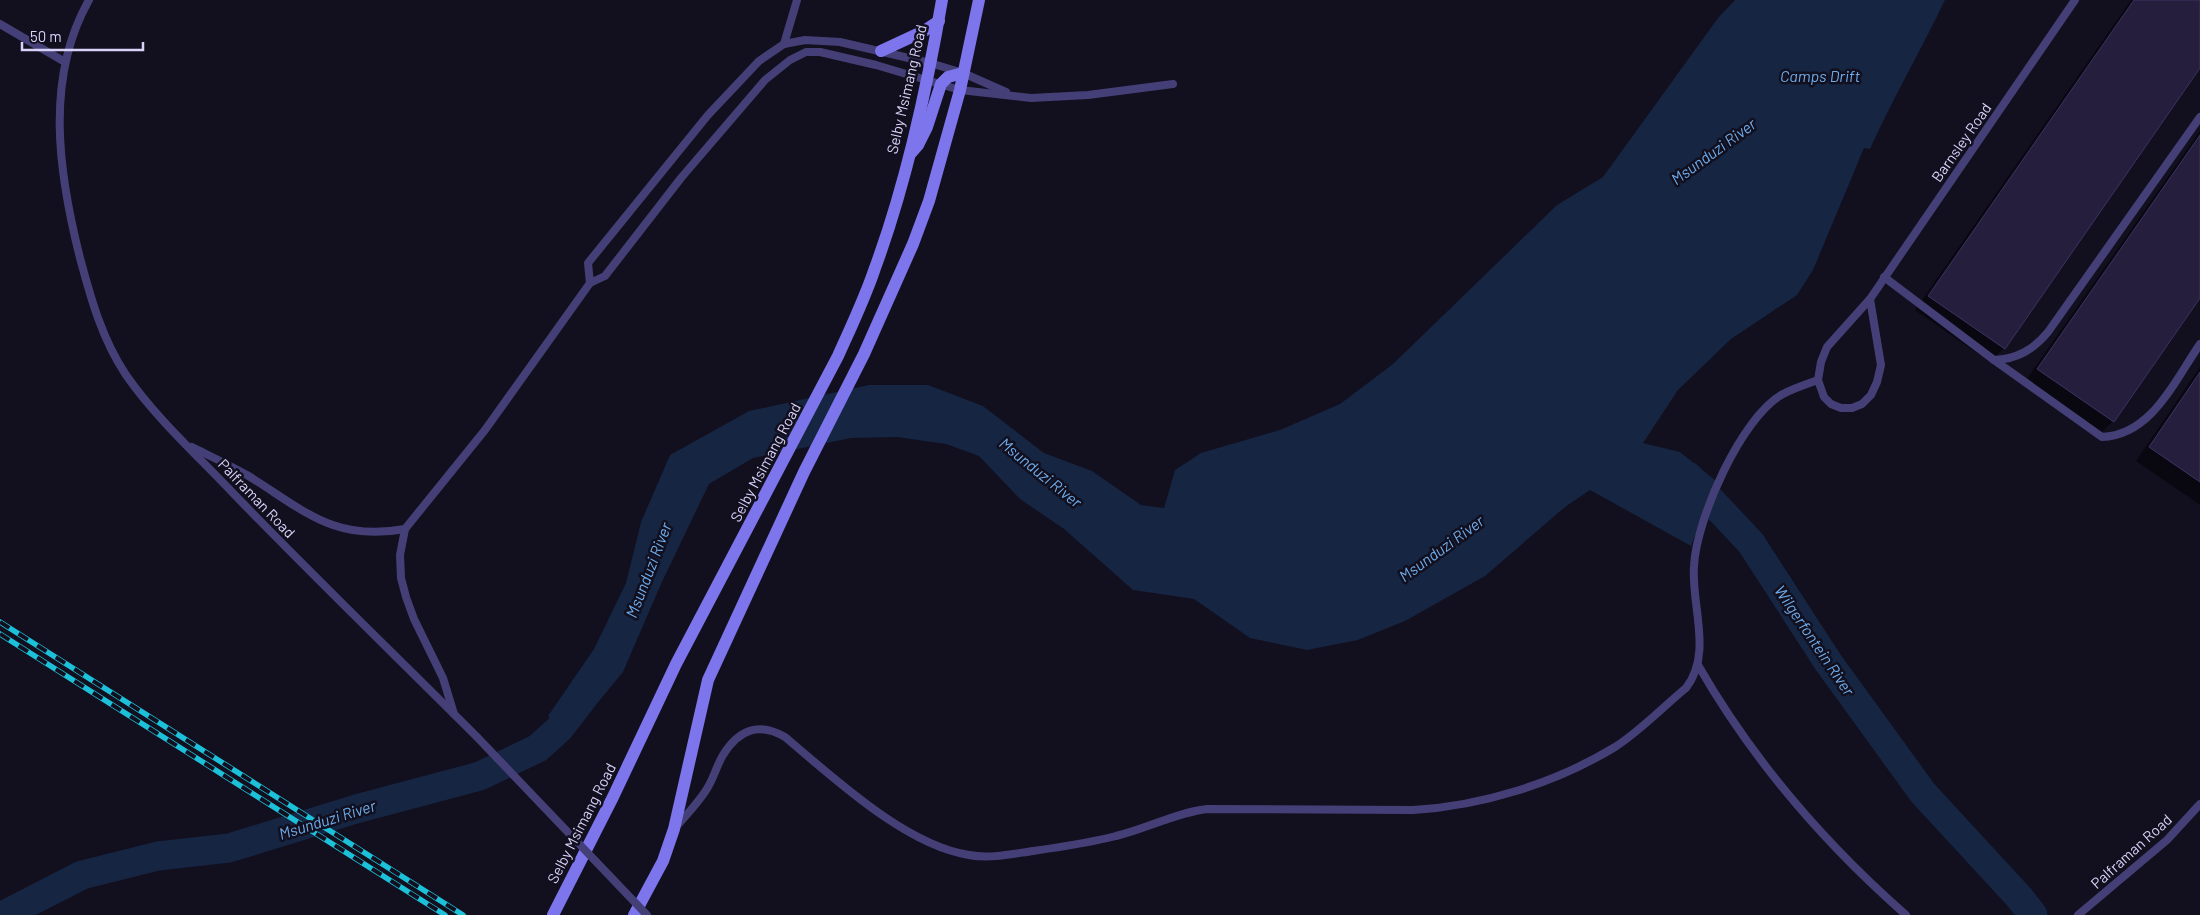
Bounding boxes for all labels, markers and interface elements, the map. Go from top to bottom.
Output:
scale bar [22,20,144,52]
street label: Selby Msimang Road [882,23,930,155]
text: 50 m [30,27,62,45]
water label: Camps Drift [1780,66,1860,85]
street label: Barnsley Road [1927,99,1995,185]
water label: Msunduzi River [1667,113,1760,188]
street label: Selby Msimang Road [726,399,804,525]
water label: Msunduzi River [996,433,1087,512]
street label: Palframan Road [215,455,299,541]
water label: Msunduzi River [1395,510,1488,585]
water label: Msunduzi River [621,518,675,620]
water label: Wilgerfontein River [1771,581,1860,700]
street label: Selby Msimang Road [543,760,619,886]
water label: Msunduzi River [276,795,379,843]
street label: Palframan Road [2087,810,2175,892]

